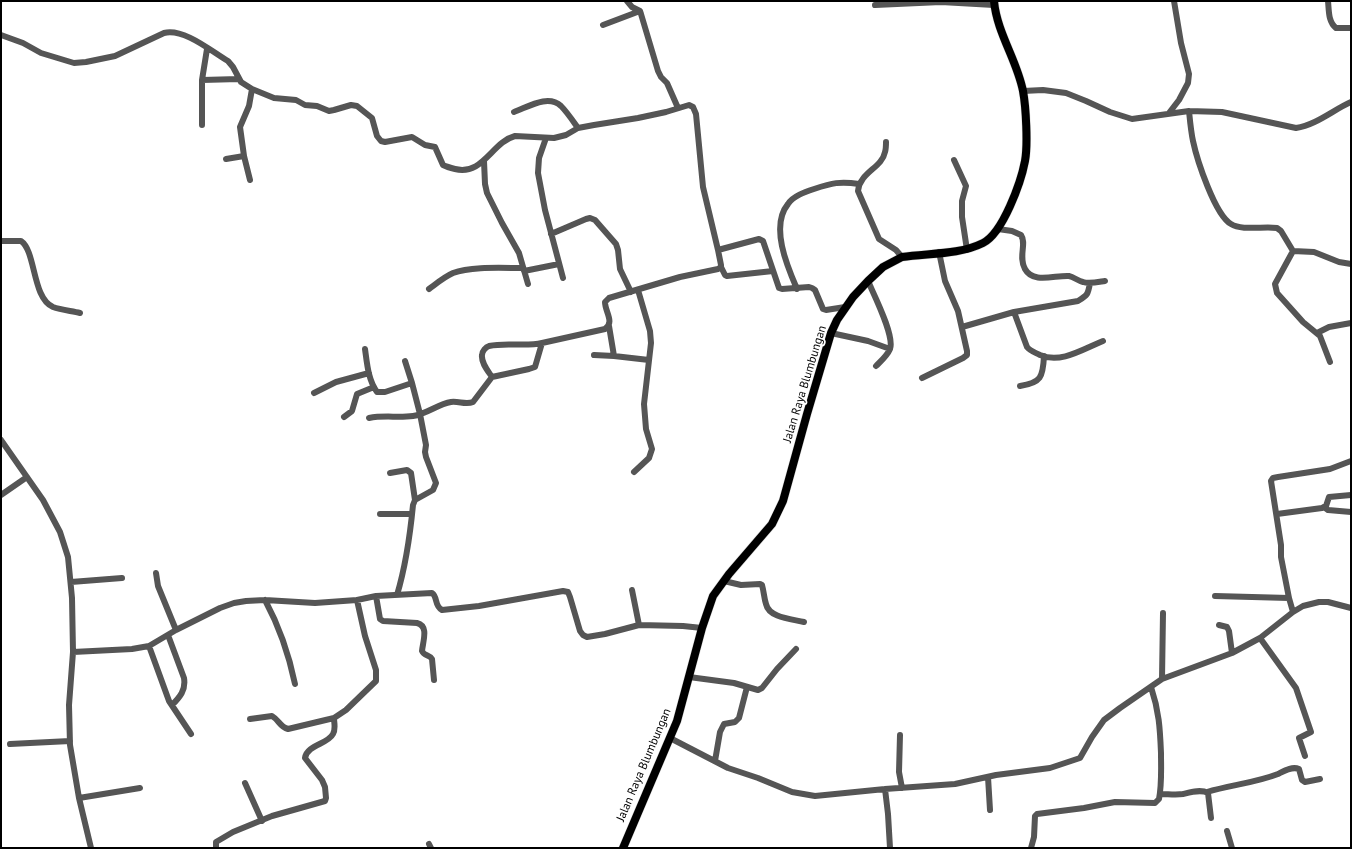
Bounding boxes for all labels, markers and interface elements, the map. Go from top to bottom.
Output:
street label: Jalan Raya Blumbungan [780,324,830,444]
street label: Jalan Raya Blumbungan [614,706,674,824]

